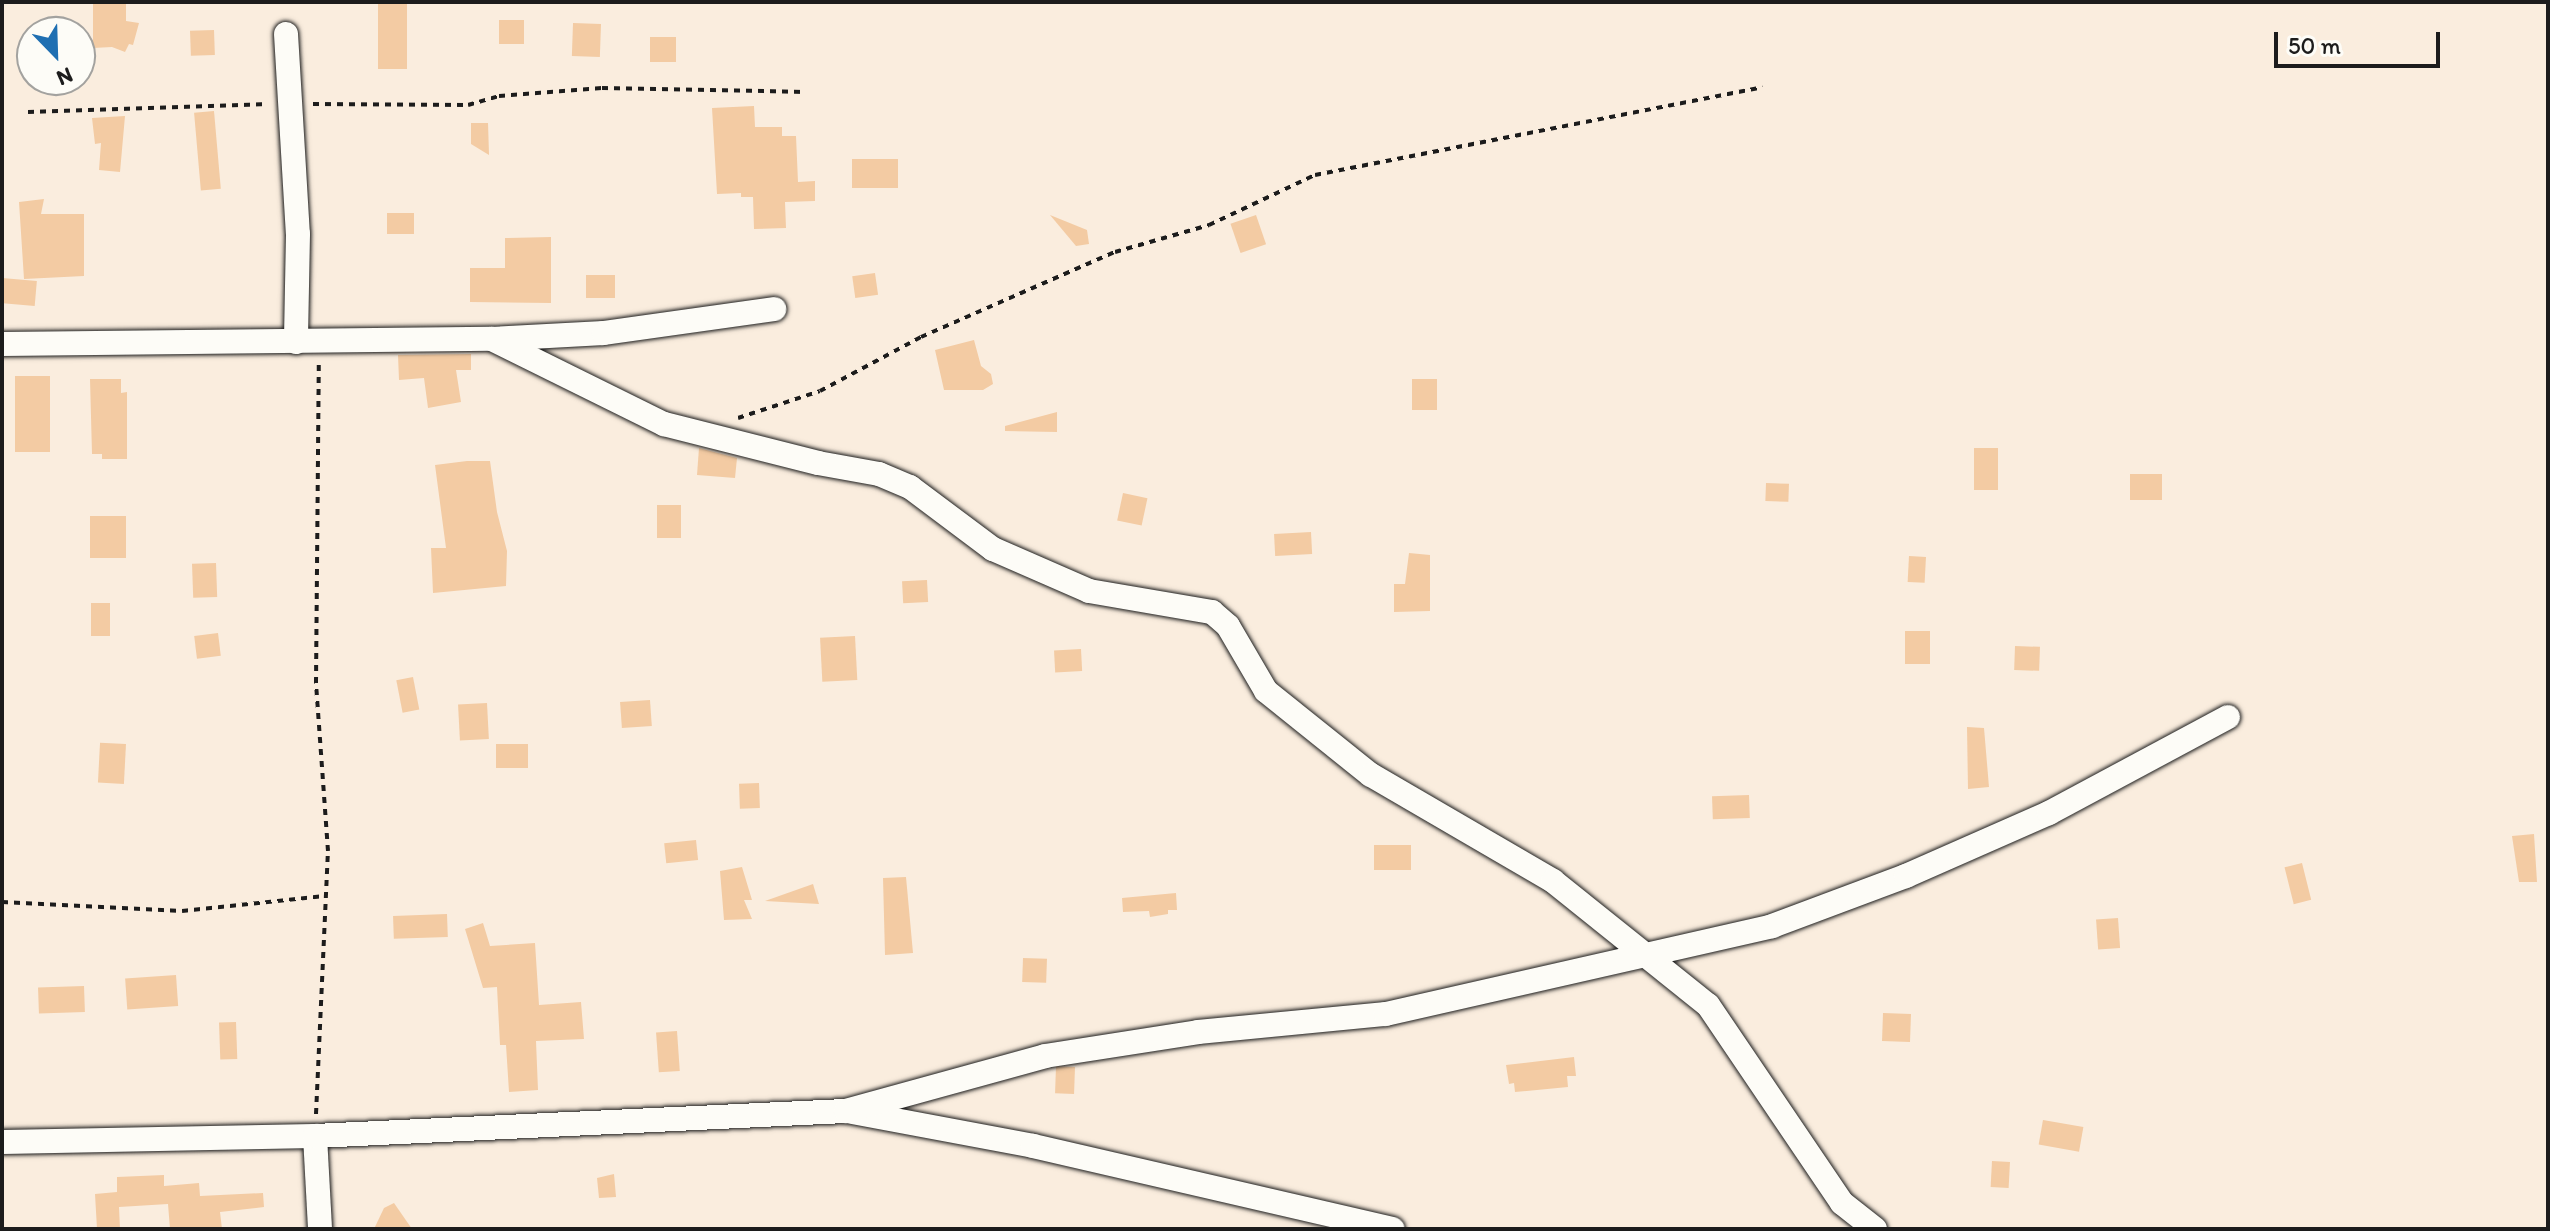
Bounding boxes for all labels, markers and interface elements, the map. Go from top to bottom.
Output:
north arrow [16,16,96,96]
scale bar [2278,16,2444,66]
text: 50 m [2288,31,2341,60]
text: N [53,61,77,92]

